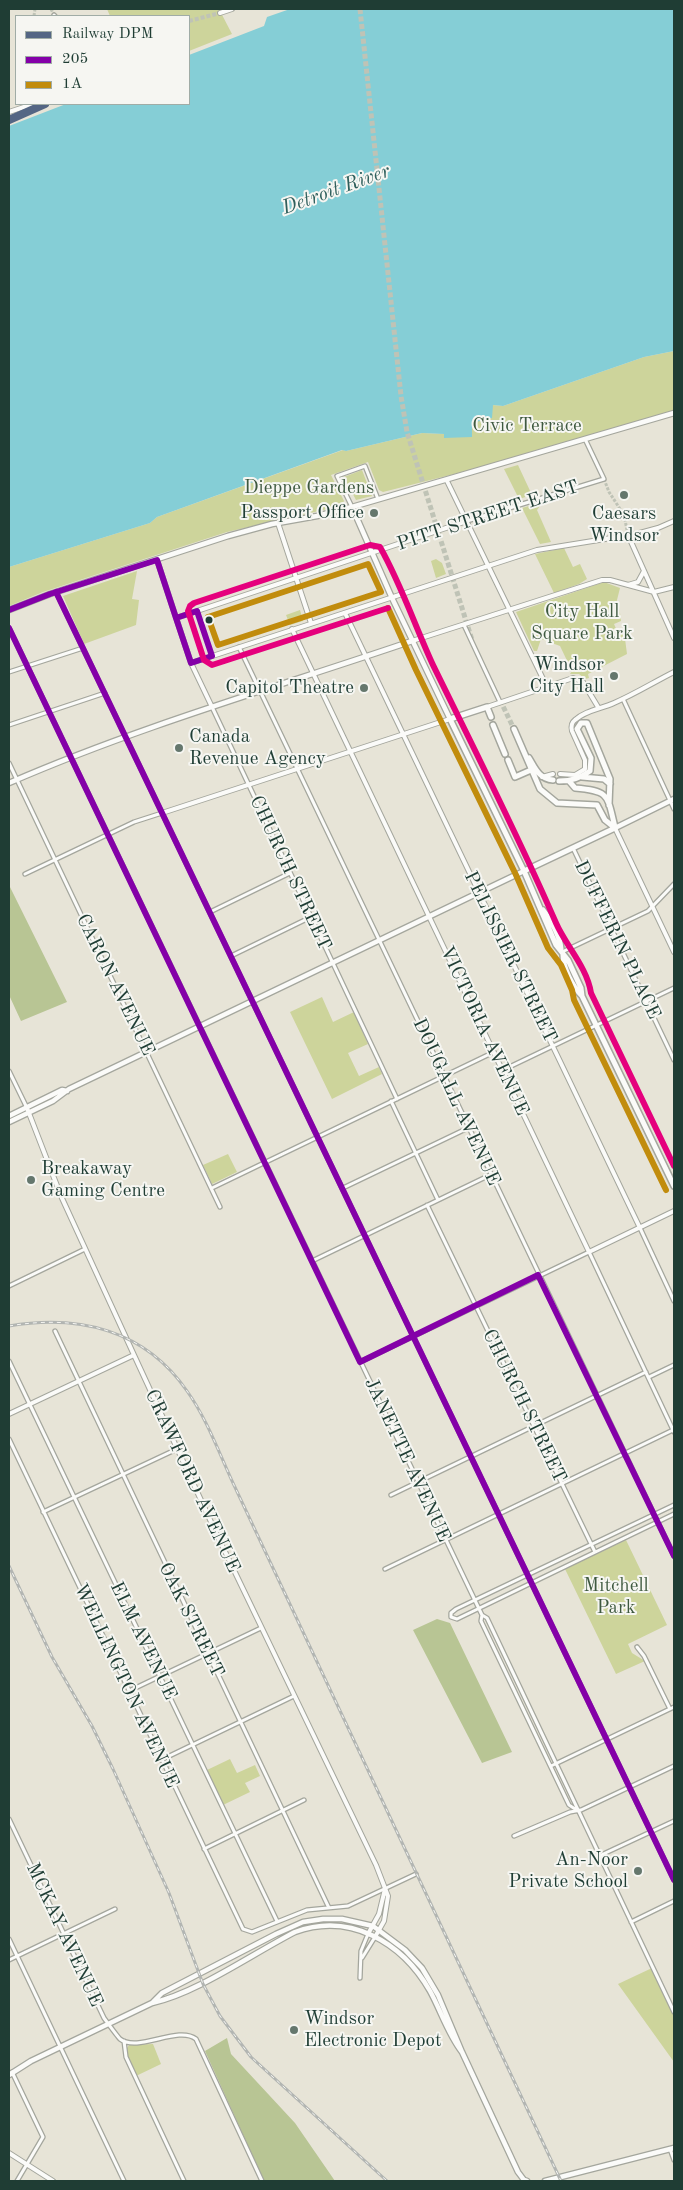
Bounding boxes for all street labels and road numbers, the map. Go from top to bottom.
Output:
street label: PITT STREET EAST [394,476,582,556]
street label: CHURCH STREET [244,792,336,954]
street label: DUFFERIN PLACE [569,857,665,1023]
street label: PELISSIER STREET [459,867,561,1047]
street label: CARON AVENUE [71,910,159,1060]
street label: VICTORIA AVENUE [435,943,533,1119]
street label: DOUGALL AVENUE [407,1015,505,1189]
street label: CHURCH STREET [477,1326,571,1486]
street label: JANETTE AVENUE [359,1374,455,1546]
street label: CRAWFORD AVENUE [139,1386,245,1576]
street label: OAK STREET [153,1559,229,1681]
street label: ELM AVENUE [105,1578,181,1704]
street label: WELLINGTON AVENUE [69,1580,183,1792]
street label: MCKAY AVENUE [21,1859,107,2011]

